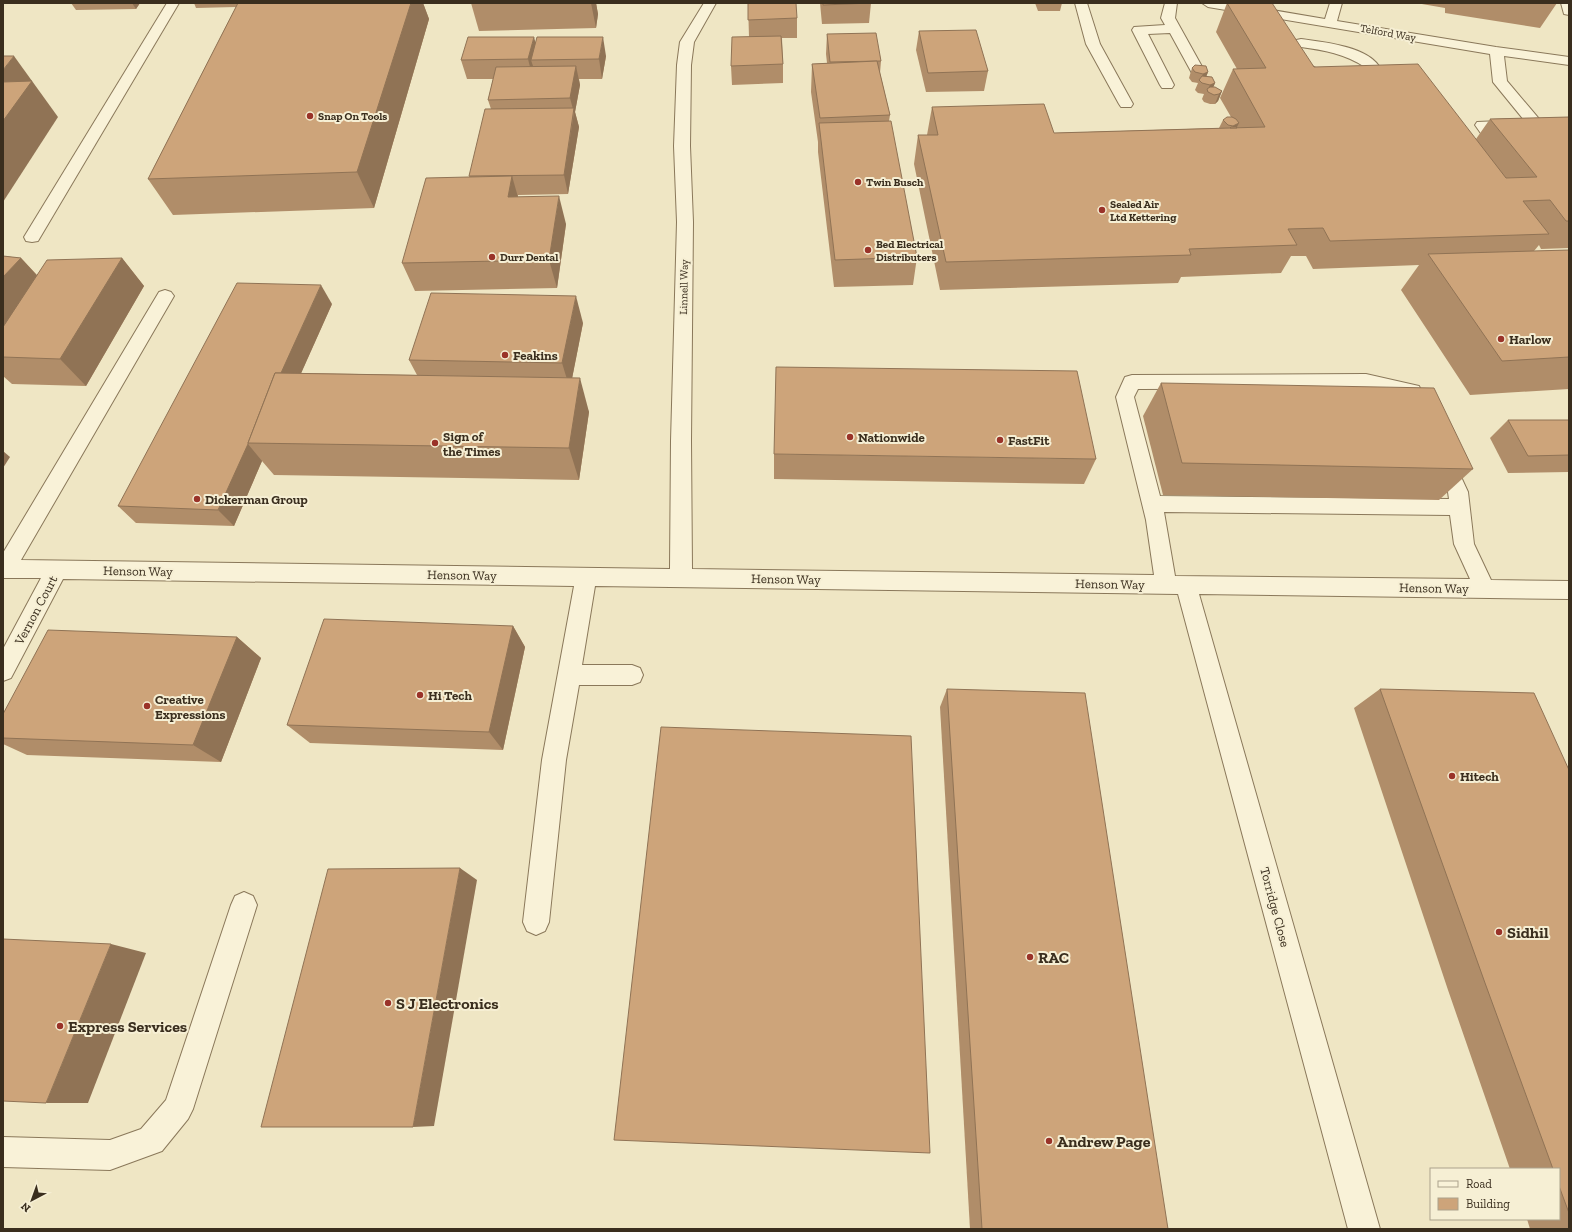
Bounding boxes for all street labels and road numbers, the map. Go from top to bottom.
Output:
street label: Telford Way [1359,22,1417,44]
street label: Linnell Way [677,259,691,315]
street label: Henson Way [103,563,173,579]
street label: Henson Way [427,567,497,583]
street label: Henson Way [751,571,821,587]
street label: Vernon Court [11,573,61,648]
street label: Henson Way [1075,576,1145,592]
street label: Henson Way [1399,580,1469,596]
street label: Torridge Close [1257,865,1293,949]

